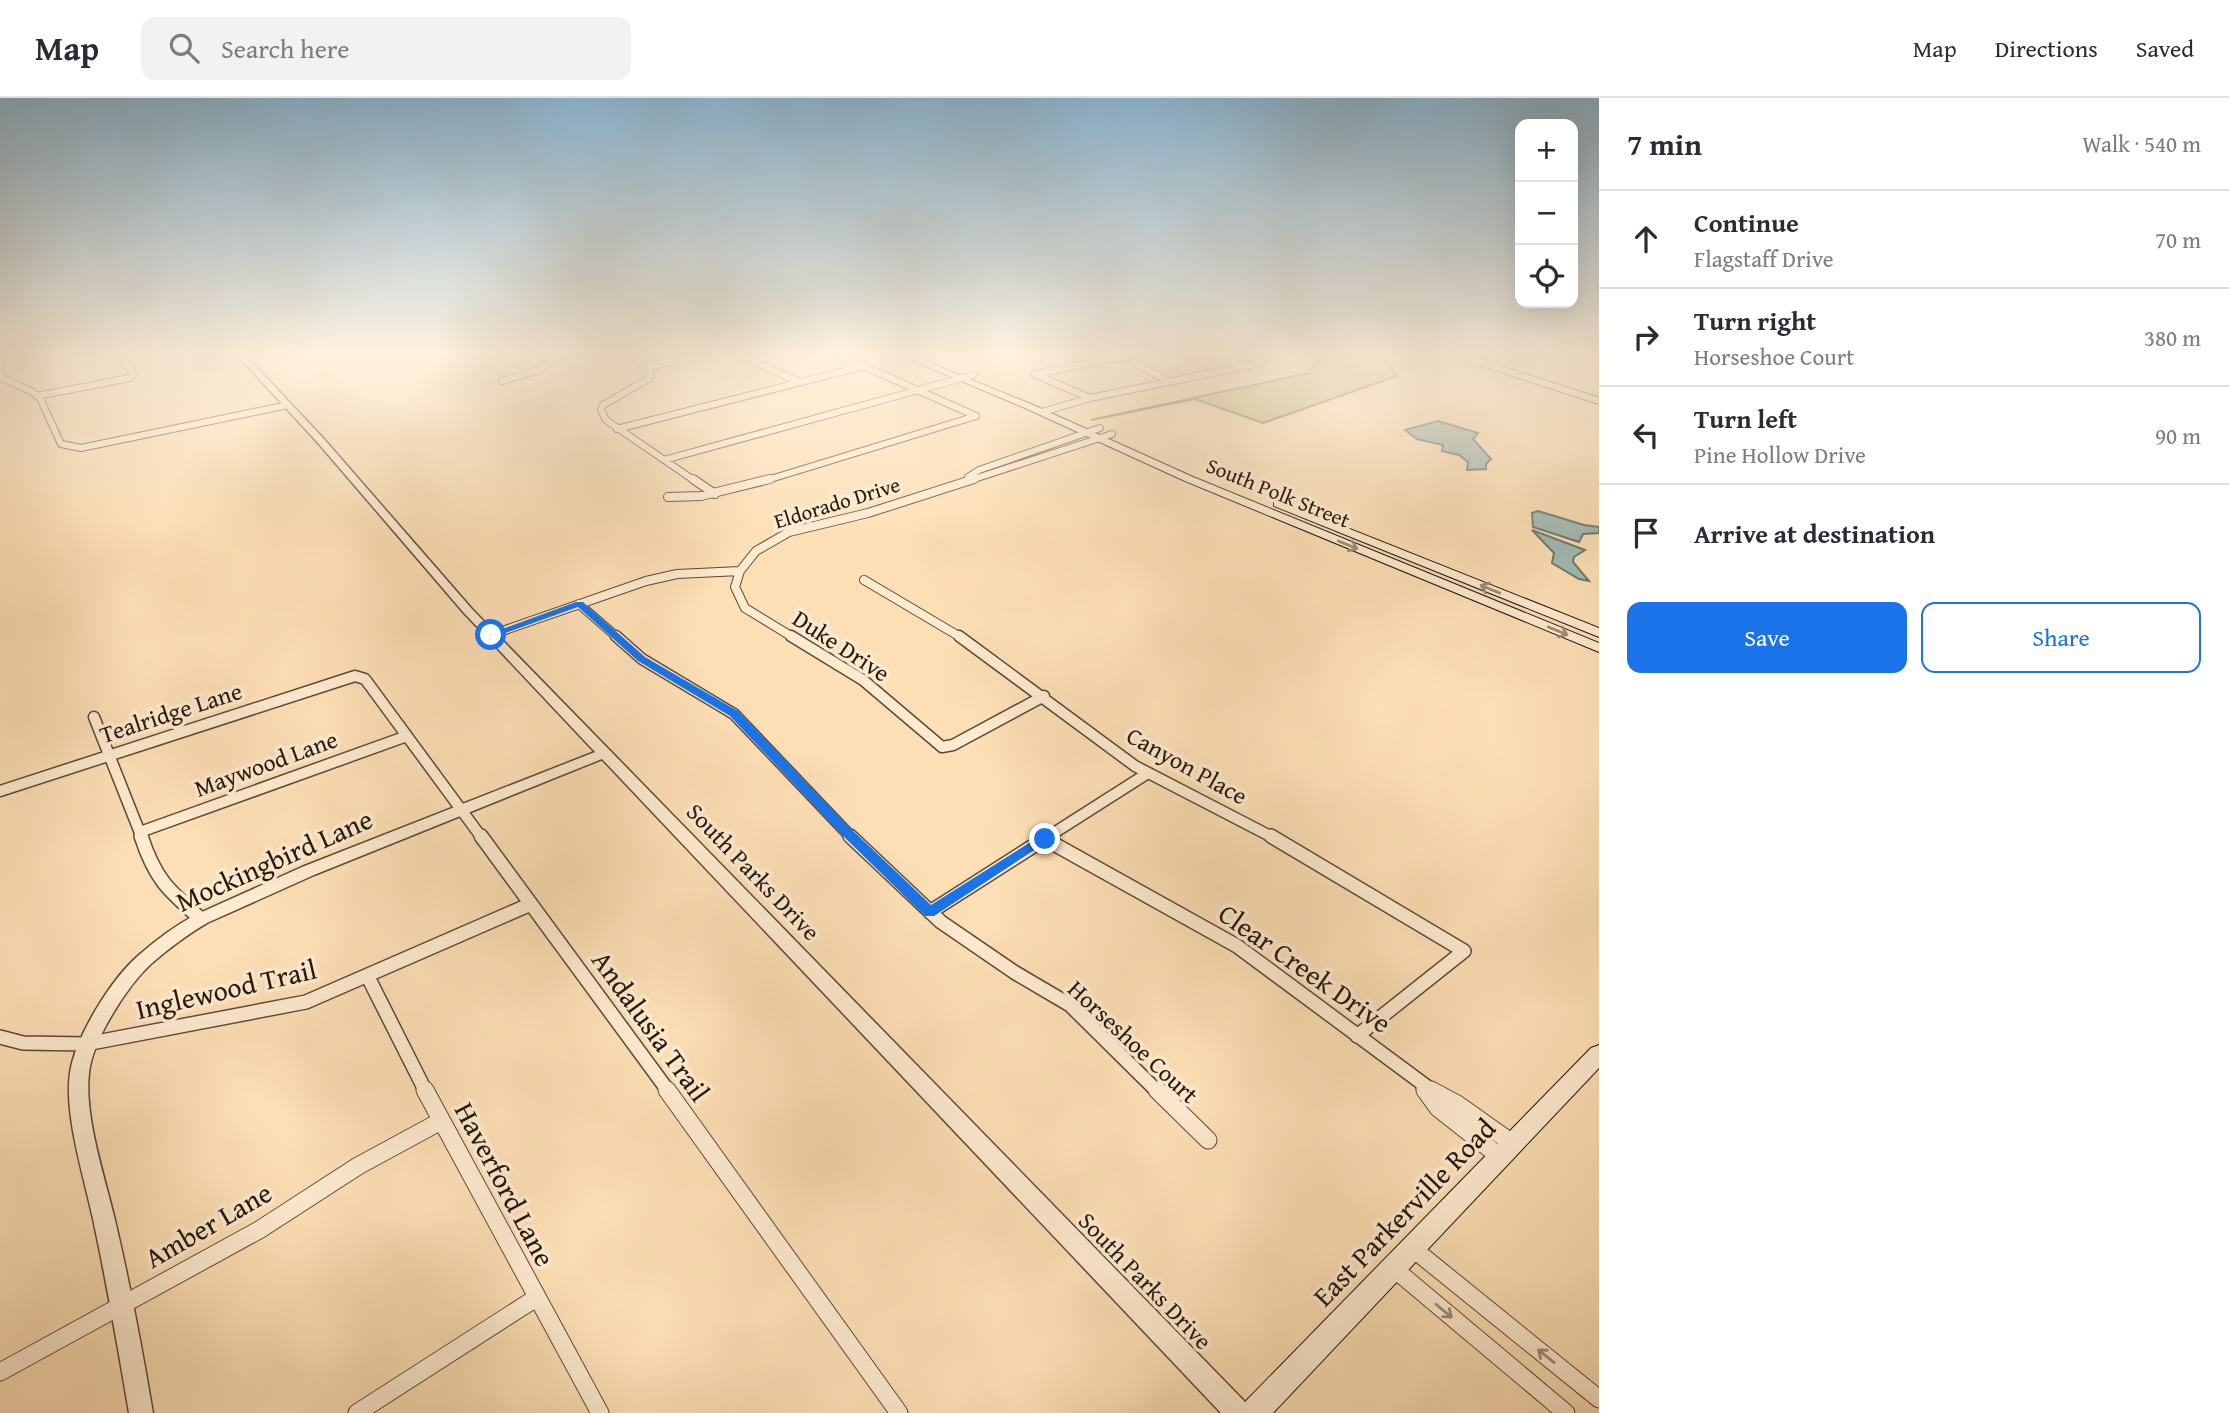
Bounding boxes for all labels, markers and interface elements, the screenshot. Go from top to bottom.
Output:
search box [141,17,631,80]
text: Map [35,24,99,72]
icon: search [165,29,203,67]
text: Search here [221,29,349,68]
text: Map [1913,31,1957,66]
text: Directions [1995,31,2098,66]
text: Saved [2136,31,2194,66]
map controls [1515,119,1578,308]
button: + [1515,119,1578,182]
text: 7 min [1627,122,1702,166]
text: Walk · 540 m [2082,127,2201,160]
button: − [1515,182,1578,245]
text: Continue [1694,203,1799,242]
icon: ahead [1627,220,1665,258]
text: 70 m [2155,223,2201,256]
text: Flagstaff Drive [1694,242,1834,275]
button: locate [1515,245,1578,308]
text: Turn right [1694,301,1816,340]
icon: right [1627,318,1665,356]
text: 380 m [2144,321,2201,354]
text: Horseshoe Court [1694,340,1854,373]
text: Turn left [1694,399,1797,438]
icon: left [1627,416,1665,454]
text: 90 m [2155,419,2201,452]
text: Pine Hollow Drive [1694,438,1866,471]
street label: South Polk Street [1202,450,1355,536]
street label: Eldorado Drive [770,469,904,536]
icon: arrive [1627,514,1665,552]
text: Arrive at destination [1694,514,1935,553]
one-way arrow [1336,539,1358,552]
one-way arrow [1480,582,1502,595]
street label: Duke Drive [786,601,897,690]
button: Save [1627,602,1907,673]
button: Share [1921,602,2201,673]
route start [475,619,506,650]
one-way arrow [1547,625,1569,638]
street label: Tealridge Lane [95,673,246,752]
street label: Canyon Place [1120,718,1254,813]
street label: Maywood Lane [189,721,342,806]
street label: South Parks Drive [679,795,828,948]
street label: Mockingbird Lane [169,798,379,921]
route end [1029,823,1060,854]
street label: Clear Creek Drive [1210,893,1400,1043]
street label: Andalusia Trail [582,942,720,1110]
street label: Inglewood Trail [131,948,320,1029]
street label: Horseshoe Court [1060,972,1207,1112]
street label: Haverford Lane [445,1094,566,1273]
street label: East Parkerville Road [1303,1108,1505,1315]
street label: Amber Lane [136,1172,279,1278]
street label: South Parks Drive [1071,1204,1220,1357]
one-way arrow [1435,1303,1453,1319]
one-way arrow [1537,1349,1555,1364]

